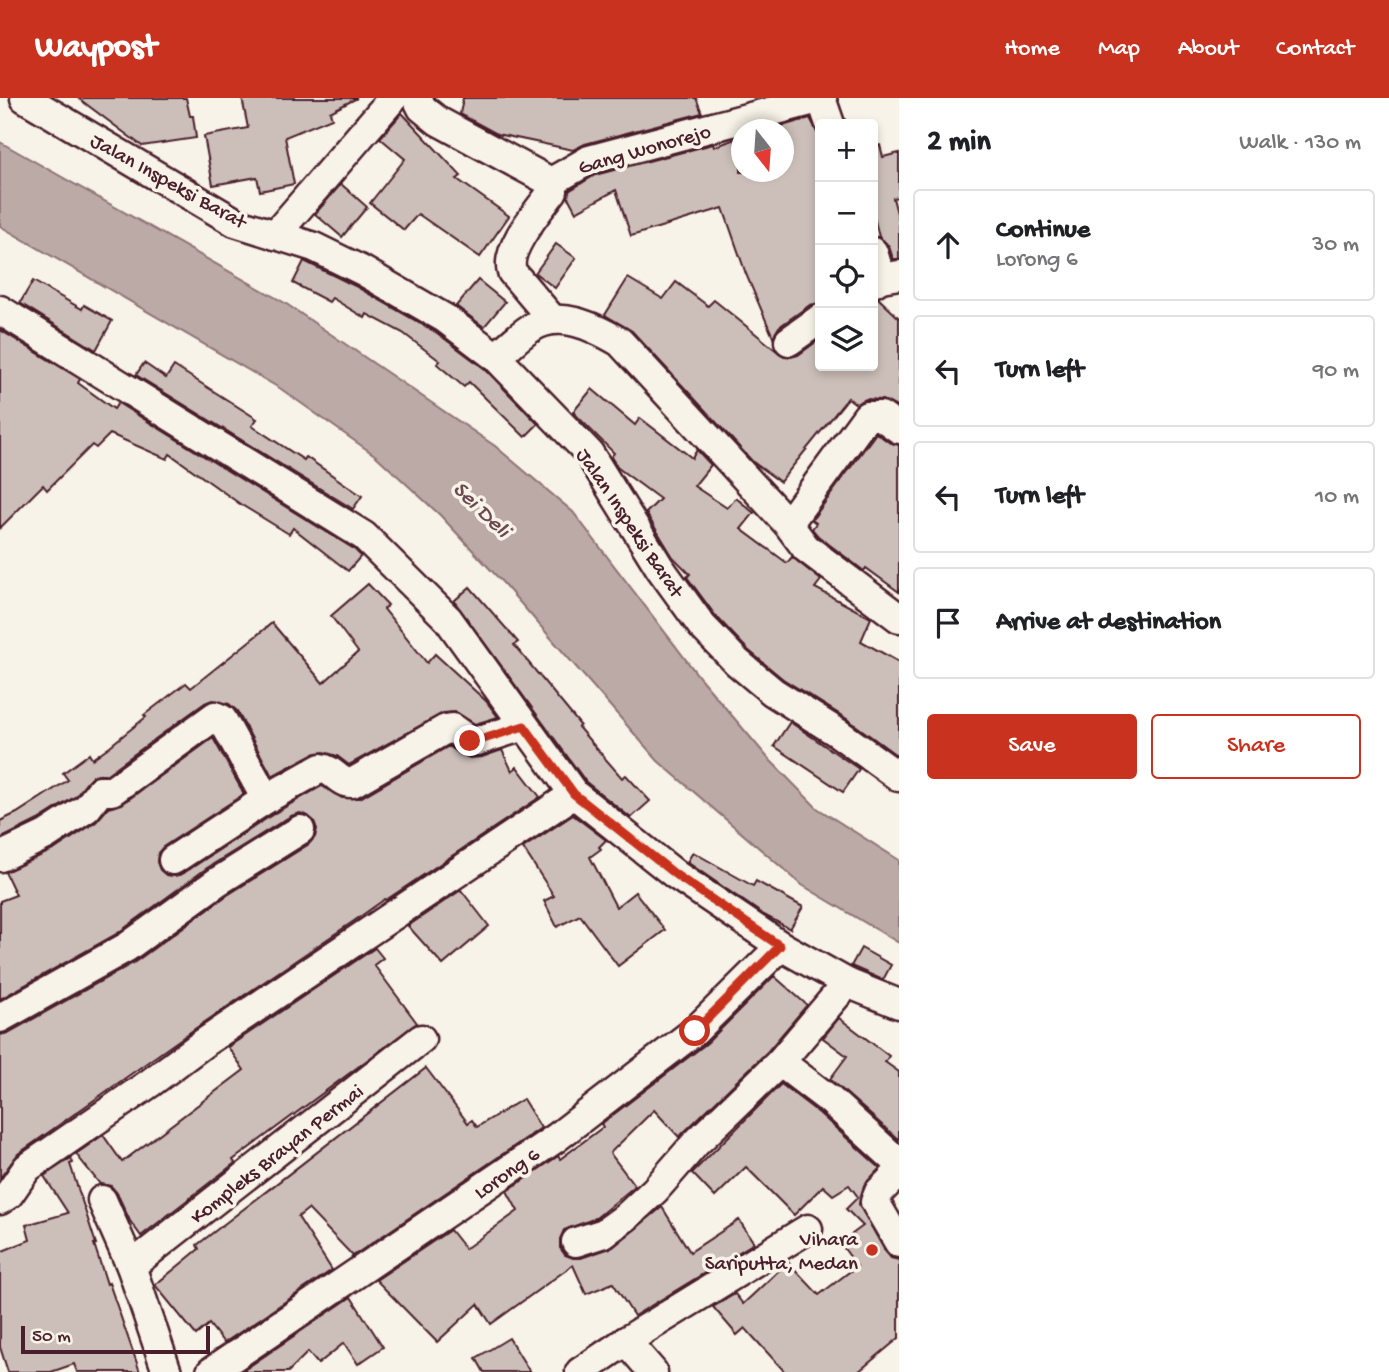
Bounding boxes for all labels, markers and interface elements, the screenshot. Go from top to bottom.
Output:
text: Waypost [35,30,157,68]
text: Home [1004,35,1060,64]
text: Map [1098,35,1140,64]
text: About [1178,35,1238,64]
text: Contact [1276,35,1354,64]
north arrow [731,119,794,182]
map controls [815,119,878,371]
button: + [815,119,878,182]
street label: Gang Wonorejo [576,120,714,182]
text: 2 min [927,126,991,161]
street label: Jalan Inspeksi Barat [85,130,252,238]
text: Walk · 130 m [1239,130,1361,157]
button: − [815,182,878,245]
text: Continue [996,216,1090,247]
icon: ahead [929,226,967,264]
text: 30 m [1312,232,1359,259]
button: locate [815,245,878,308]
text: Lorong 6 [996,247,1078,274]
button: layers [815,308,878,371]
icon: left [929,352,967,390]
text: Turn left [996,356,1084,387]
text: 90 m [1313,358,1359,385]
street label: Jalan Inspeksi Barat [569,445,689,605]
water label: Sei Deli [446,477,517,547]
icon: left [929,478,967,516]
text: Turn left [996,482,1084,513]
text: 10 m [1315,484,1359,511]
icon: arrive [929,604,967,642]
text: Arrive at destination [996,608,1221,639]
button: Save [927,714,1137,779]
button: Share [1151,714,1361,779]
route end [454,725,485,756]
route start [679,1015,710,1046]
street label: Kompleks Brayan Permai [187,1080,370,1231]
street label: Lorong 6 [470,1143,546,1206]
place label: Vihara Sariputta, Medan [705,1229,859,1278]
marker: Vihara Sariputta, Medan [864,1242,880,1258]
scale bar [21,1323,210,1355]
text: 50 m [32,1326,71,1349]

